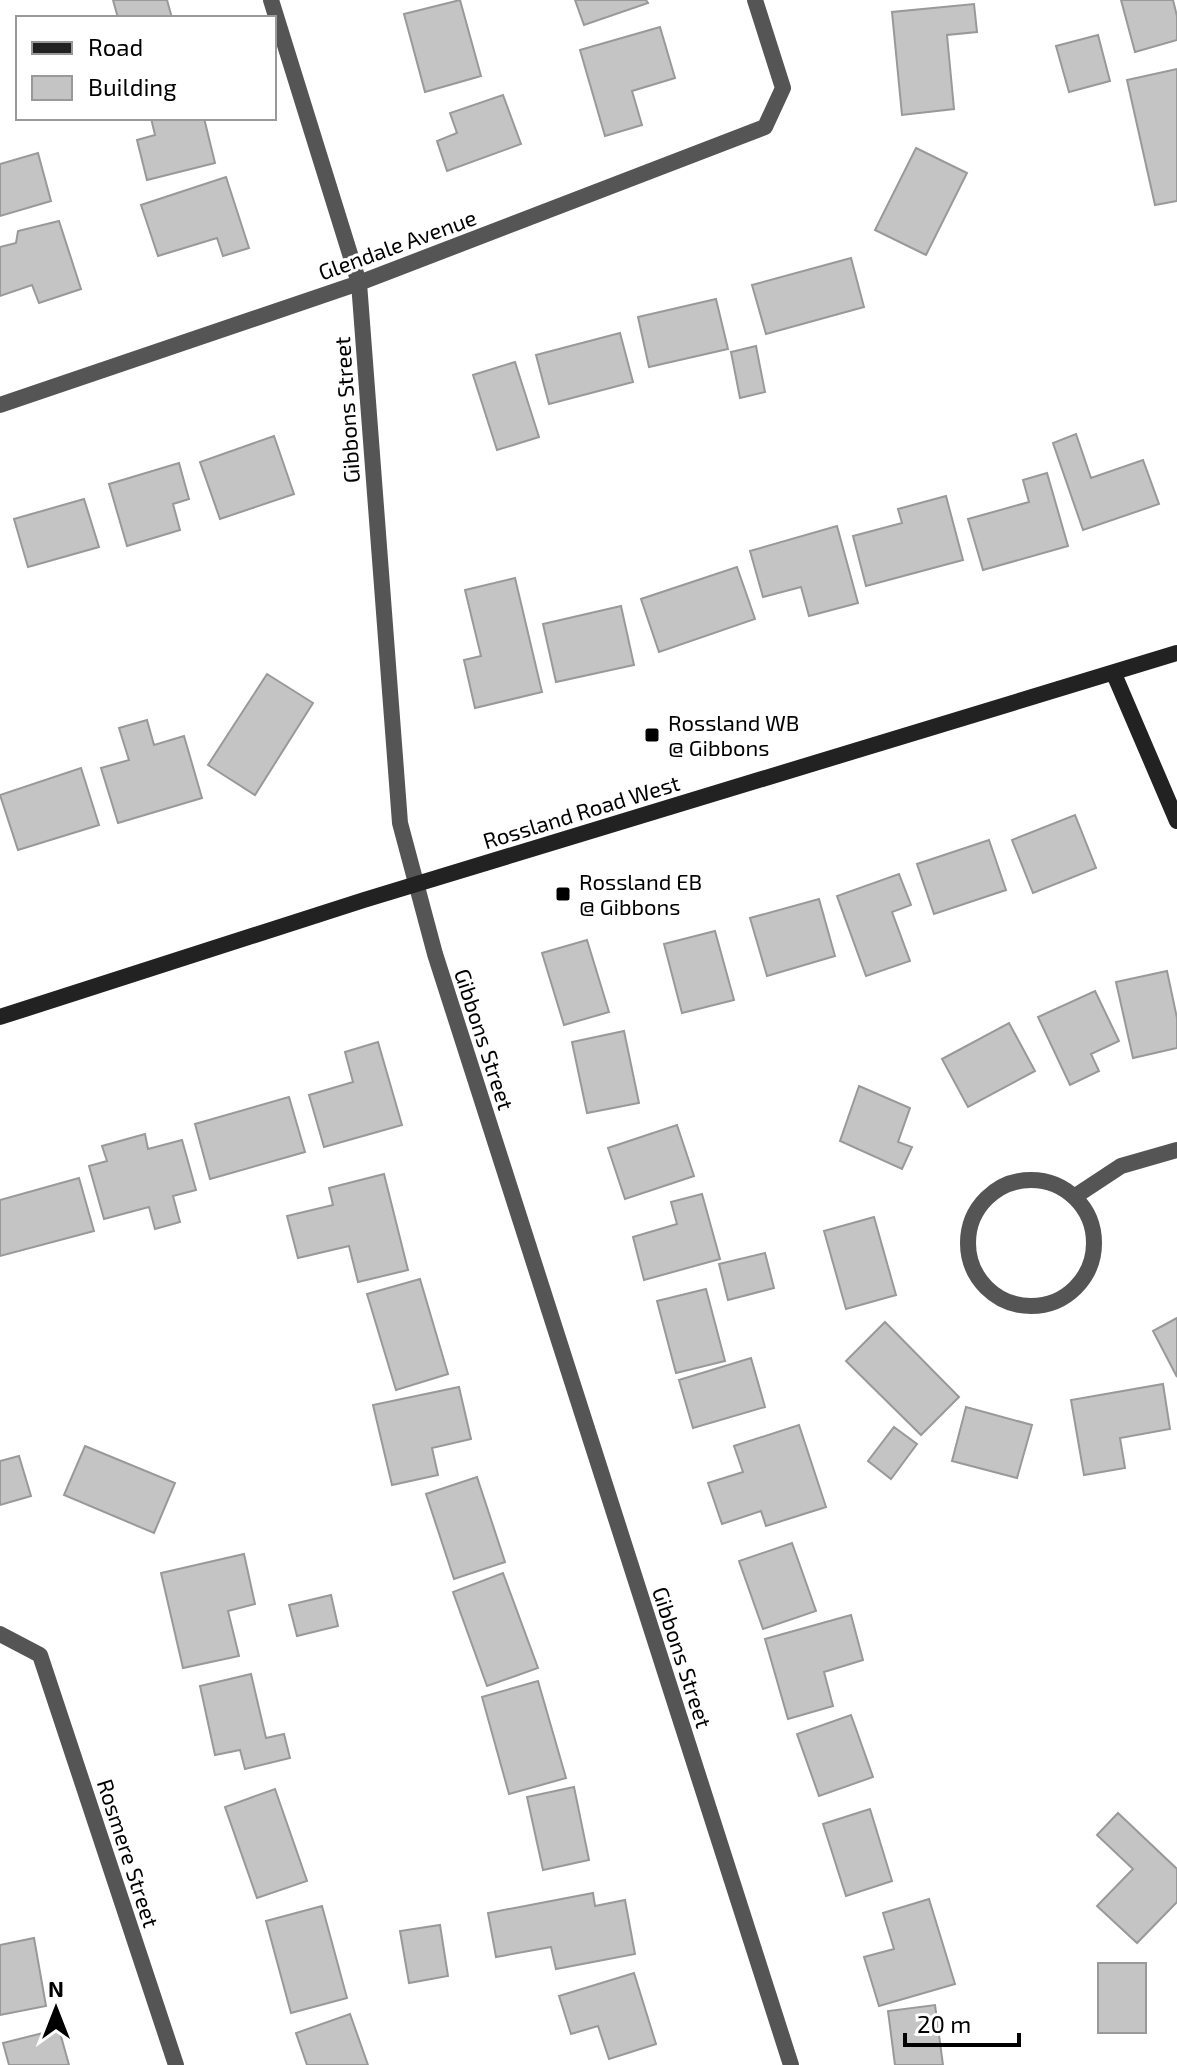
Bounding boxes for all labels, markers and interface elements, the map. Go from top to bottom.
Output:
legend [16,16,276,120]
text: Road [88,32,143,61]
text: Building [88,72,177,101]
street label: Glendale Avenue [315,203,479,285]
street label: Gibbons Street [328,336,364,484]
place label: Rossland WB @ Gibbons [668,709,799,760]
marker: Rossland WB @ Gibbons [643,726,661,744]
street label: Rossland Road West [479,769,683,853]
place label: Rossland EB @ Gibbons [579,868,702,919]
marker: Rossland EB @ Gibbons [554,885,572,903]
street label: Gibbons Street [450,965,520,1113]
street label: Gibbons Street [648,1583,718,1731]
street label: Rosmere Street [93,1775,165,1931]
north arrow [16,1969,96,2049]
text: N [48,1975,64,2001]
scale bar [905,1997,1019,2047]
text: 20 m [917,2009,971,2038]

